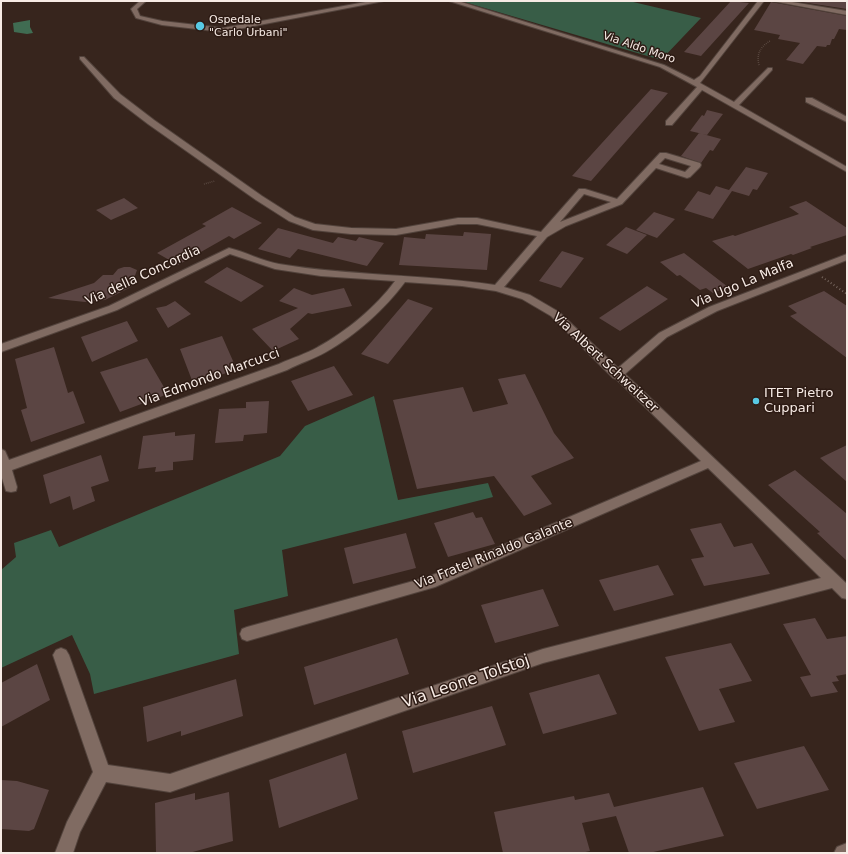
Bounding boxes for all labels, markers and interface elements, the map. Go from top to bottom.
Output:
place label: Ospedale "Carlo Urbani" [209,13,288,39]
marker: Ospedale "Carlo Urbani" [194,20,206,32]
street label: Via Aldo Moro [601,29,677,67]
street label: Via della Concordia [83,242,203,310]
street label: Via Ugo La Malfa [690,256,796,312]
street label: Via Albert Schweitzer [549,310,661,416]
street label: Via Edmondo Marcucci [138,345,282,411]
place label: ITET Pietro Cuppari [764,386,833,417]
marker: ITET Pietro Cuppari [751,396,761,406]
street label: Via Fratel Rinaldo Galante [413,515,575,593]
street label: Via Leone Tolstoj [400,651,532,713]

